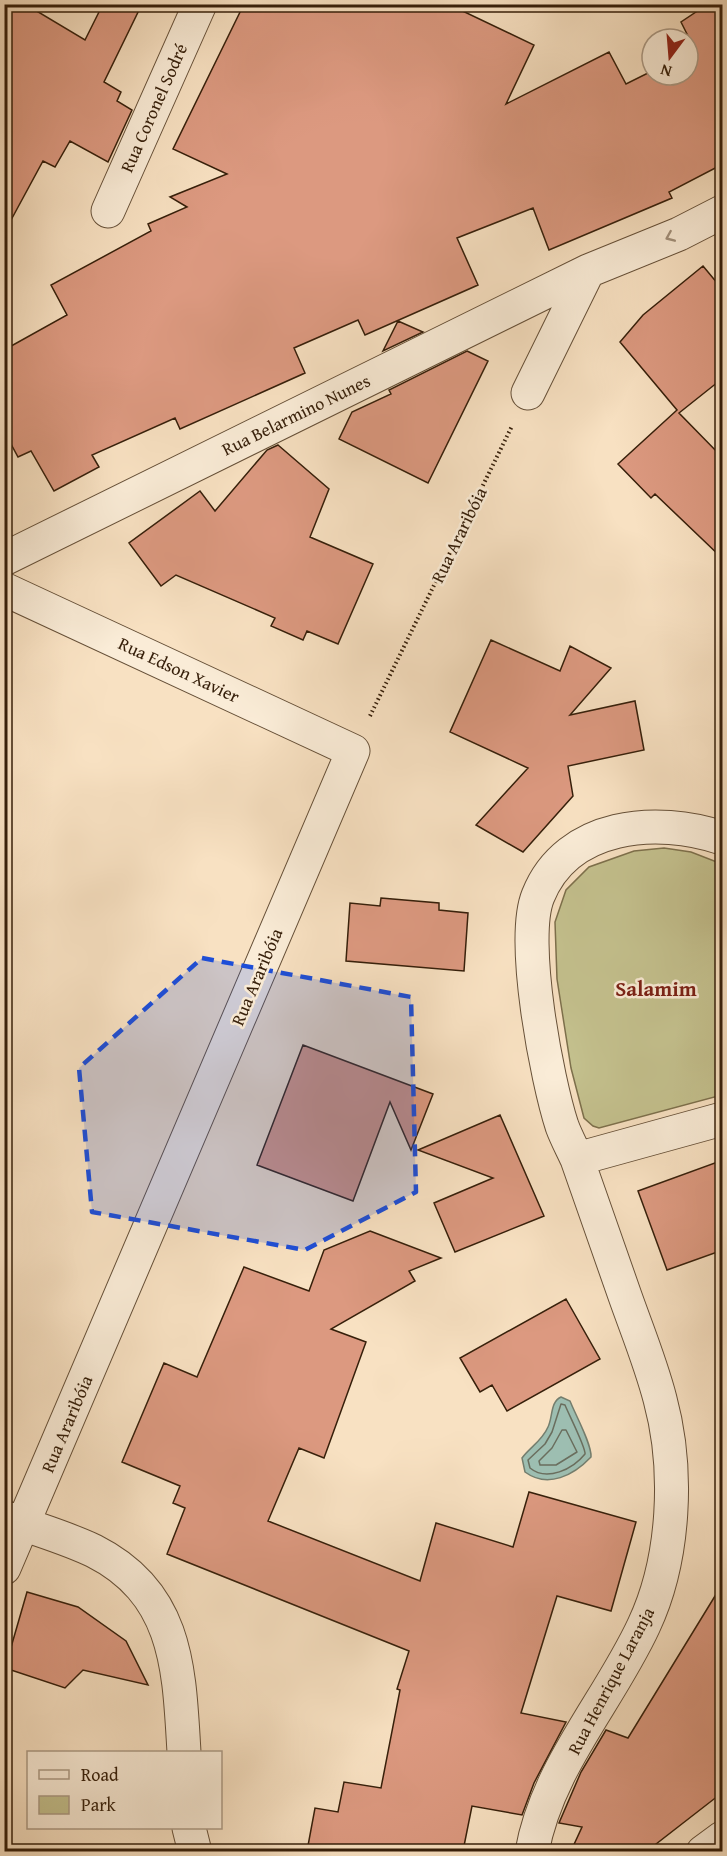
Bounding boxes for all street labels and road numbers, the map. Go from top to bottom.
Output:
street label: Rua Coronel Sodré [113,39,194,177]
street label: Rua Belarmino Nunes [217,367,375,462]
street label: Rua Araribóia [424,482,494,587]
street label: Rua Edson Xavier [114,630,245,710]
street label: Rua Araribóia [224,923,289,1030]
street label: Rua Araribóia [34,1370,99,1477]
street label: Rua Henrique Laranja [560,1602,661,1759]

